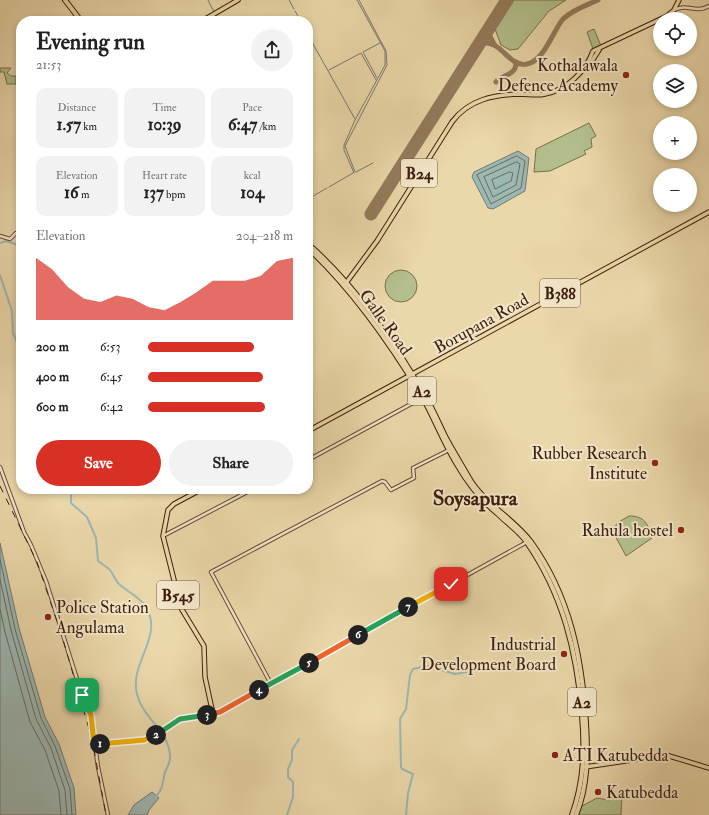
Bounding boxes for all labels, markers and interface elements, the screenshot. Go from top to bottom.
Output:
map controls [653,12,697,212]
button: locate [653,12,697,56]
text: Evening run [36,28,145,56]
button: share [251,29,293,71]
place label: Kothalawala Defence Academy [498,55,619,97]
text: 21:53 [36,57,61,73]
button: layers [653,64,697,108]
marker: Kothalawala Defence Academy [621,70,631,80]
text: Distance [58,101,96,114]
text: Time [152,101,177,114]
text: Pace [242,101,262,114]
text: 1.57 [57,114,81,135]
text: 10:39 [147,114,182,135]
text: 6:47 [228,114,257,135]
button: + [653,116,697,160]
text: km [81,120,97,133]
text: /km [257,120,276,133]
road number: B24 [401,159,437,187]
button: − [653,168,697,212]
text: Elevation [56,169,98,182]
text: Heart rate [142,169,187,182]
text: kcal [244,169,261,182]
text: 16 [64,182,79,203]
text: 137 [143,182,164,203]
text: 104 [240,182,264,203]
text: m [79,188,90,201]
text: bpm [164,188,186,201]
text: Elevation [36,228,86,244]
text: 204–218 m [236,228,293,244]
road number: B388 [540,279,580,307]
street label: Galle Road [355,285,417,360]
street label: Borupana Road [430,289,533,359]
text: 200 m [36,339,69,355]
text: 6:53 [100,339,120,355]
text: 400 m [36,369,69,385]
text: 6:45 [100,369,123,385]
road number: A2 [408,377,436,405]
text: 600 m [36,399,69,415]
text: 6:42 [100,399,123,415]
button: Save [36,440,161,486]
button: Share [169,440,293,486]
place label: Rubber Research Institute [531,443,647,484]
marker: Rubber Research Institute [650,458,660,468]
district label: Soysapura [433,485,519,512]
place label: Rahula hostel [581,520,674,541]
marker: Rahula hostel [676,525,686,535]
pin [434,567,468,601]
icon: check [440,573,462,595]
road number: B545 [157,581,199,609]
place label: Police Station Angulama [55,597,149,638]
pin: 7 [398,597,418,617]
text: 7 [405,600,411,613]
marker: Police Station Angulama [43,612,53,622]
pin: 6 [348,625,368,645]
text: 6 [355,628,361,641]
place label: Industrial Development Board [421,634,557,676]
marker: Industrial Development Board [559,649,569,659]
pin: 5 [299,653,319,673]
text: 5 [307,656,311,669]
pin [65,678,99,712]
pin: 4 [249,680,269,700]
text: 4 [256,683,262,696]
icon: arrive [71,684,93,706]
road number: A2 [568,688,596,716]
pin: 3 [197,705,217,725]
text: 3 [205,708,209,721]
pin: 2 [146,725,166,745]
text: 2 [153,728,159,741]
pin: 1 [90,734,110,754]
text: 1 [98,737,102,750]
place label: ATI Katubedda [562,745,670,766]
marker: ATI Katubedda [550,750,560,760]
place label: Katubedda [606,782,679,803]
marker: Katubedda [593,787,603,797]

